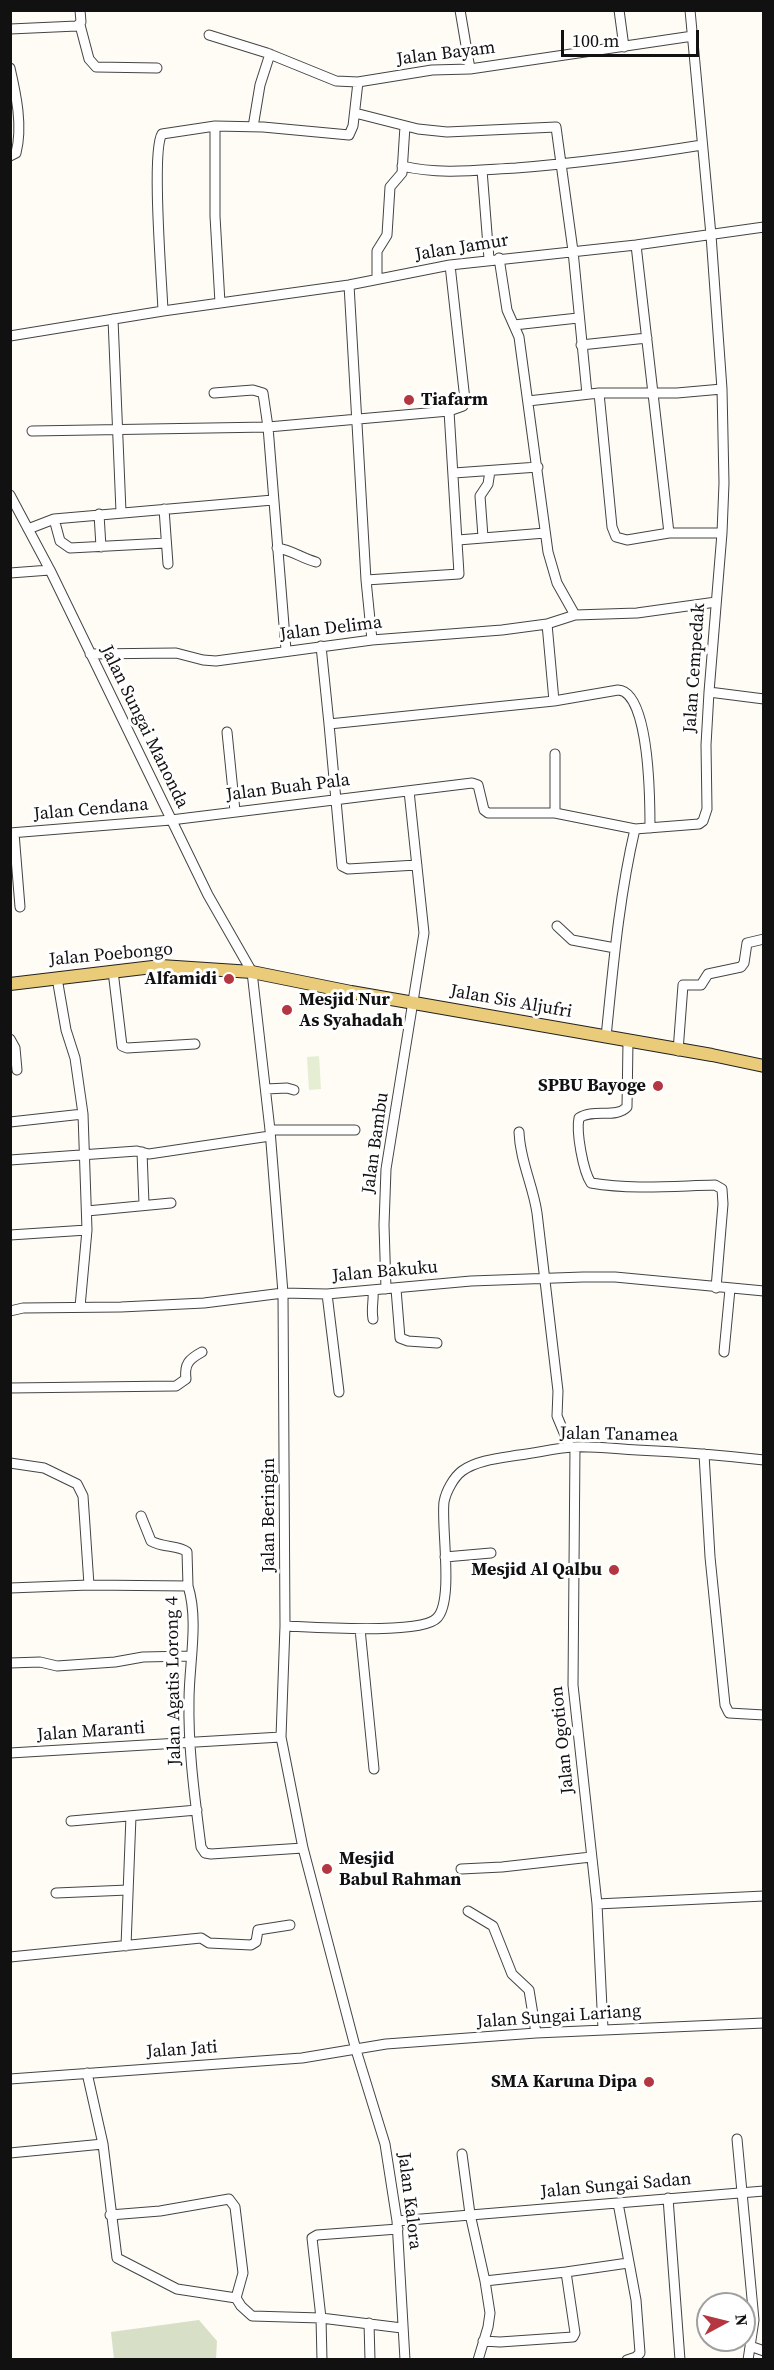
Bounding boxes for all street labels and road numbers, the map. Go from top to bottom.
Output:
street label: Jalan Bayam [395,37,497,71]
street label: Jalan Jamur [414,230,510,266]
street label: Jalan Cempedak [680,602,710,734]
street label: Jalan Delima [279,612,383,646]
street label: Jalan Sungai Manonda [95,642,193,812]
street label: Jalan Buah Pala [225,770,351,806]
street label: Jalan Cendana [33,794,149,826]
street label: Jalan Poebongo [48,939,174,971]
street label: Jalan Sis Aljufri [448,981,574,1023]
street label: Jalan Bambu [358,1091,394,1195]
street label: Jalan Bakuku [331,1257,439,1287]
street label: Jalan Tanamea [560,1423,678,1447]
street label: Jalan Beringin [258,1458,280,1572]
street label: Jalan Agatis Lorong 4 [162,1596,186,1766]
street label: Jalan Ogotion [547,1685,579,1795]
street label: Jalan Maranti [36,1717,146,1747]
street label: Jalan Sungai Lariang [476,2000,642,2034]
street label: Jalan Jati [146,2037,218,2063]
street label: Jalan Kalora [392,2151,426,2251]
street label: Jalan Sungai Sadan [540,2169,692,2203]

